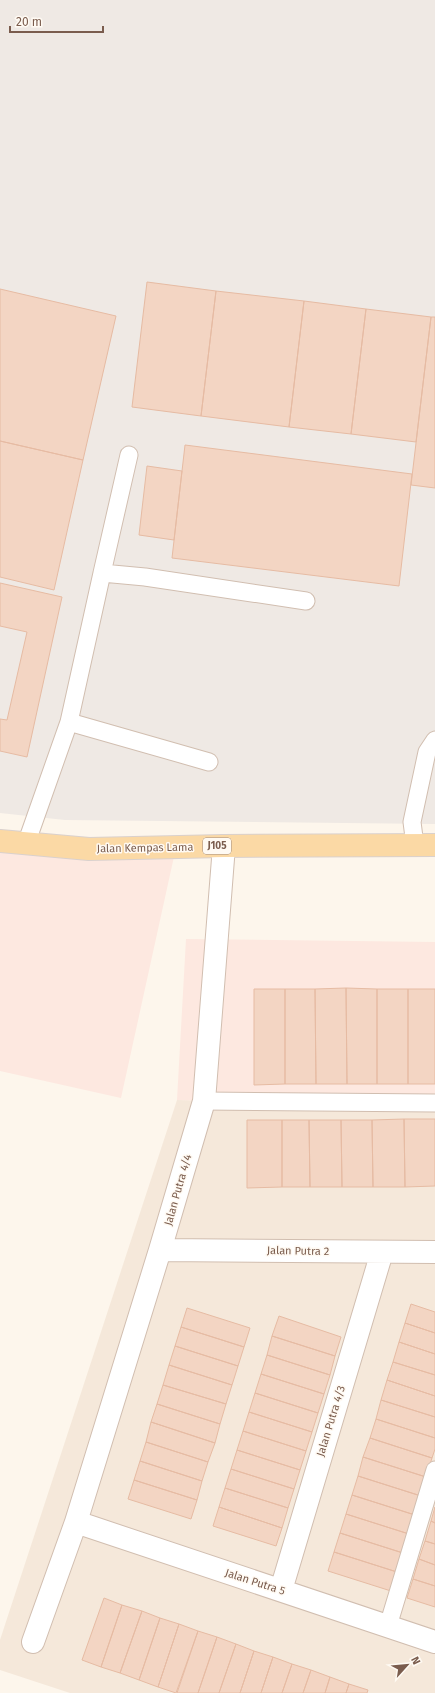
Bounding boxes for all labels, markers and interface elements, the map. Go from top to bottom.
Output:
scale bar [10,8,103,34]
text: 20 m [16,15,42,29]
road number: J105 [203,838,231,854]
street label: Jalan Kempas Lama [97,841,193,855]
street label: Jalan Putra 4/4 [162,1153,194,1227]
street label: Jalan Putra 2 [267,1244,329,1258]
street label: Jalan Putra 4/3 [314,1384,348,1458]
street label: Jalan Putra 5 [223,1566,287,1598]
north arrow [387,1645,427,1685]
text: N [408,1654,423,1667]

